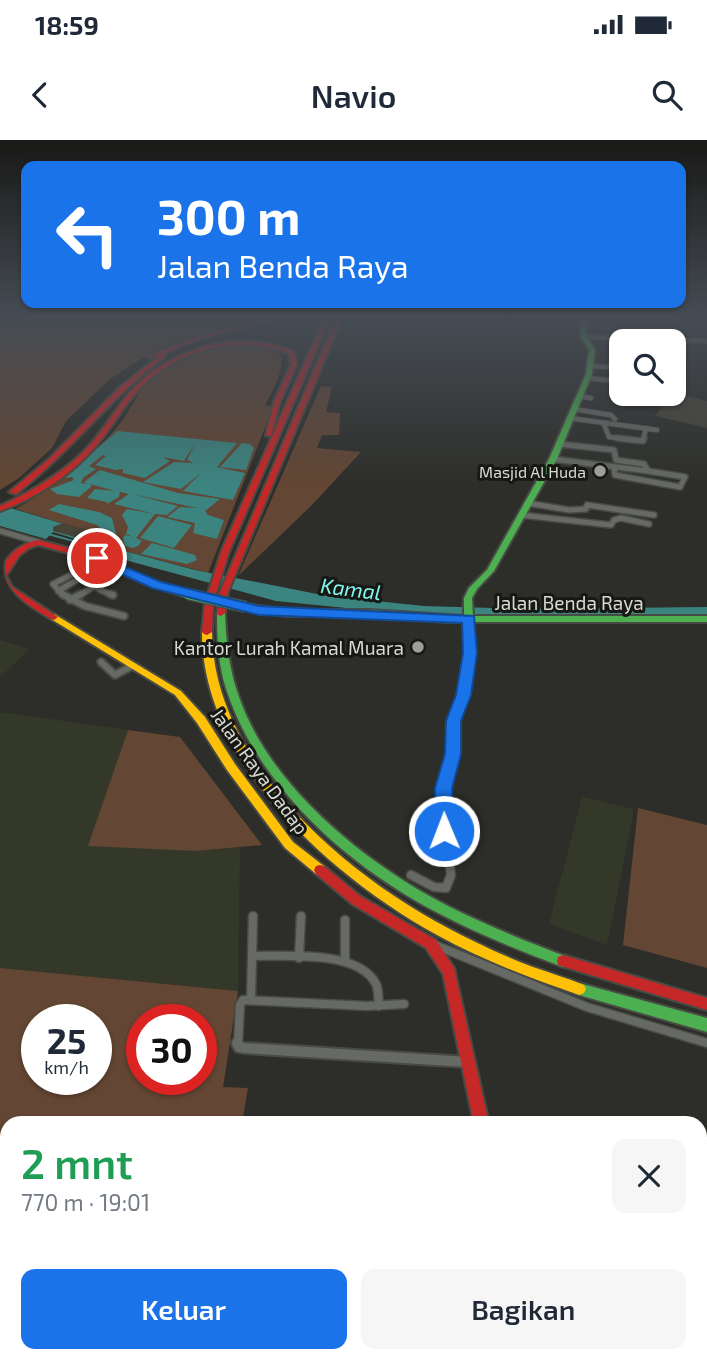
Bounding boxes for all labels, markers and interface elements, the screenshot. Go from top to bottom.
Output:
text: 18:59 [35,9,99,40]
icon: back [21,76,59,114]
text: Navio [311,76,396,114]
icon: search [648,76,686,114]
text: 300 m [157,186,300,245]
icon: left [42,189,133,280]
text: Jalan Benda Raya [157,246,409,284]
map controls [609,329,686,406]
button: search [609,329,686,406]
place label: Masjid Al Huda [479,462,586,482]
marker: Masjid Al Huda [592,463,608,479]
pin [67,528,127,588]
icon: arrive [78,539,116,577]
water label: Kamal [319,572,383,604]
street label: Jalan Benda Raya [494,591,644,614]
place label: Kantor Lurah Kamal Muara [174,636,404,659]
marker: Kantor Lurah Kamal Muara [410,639,426,655]
street label: Jalan Raya Dadap [206,703,314,839]
position arrow [407,794,481,868]
speed limit sign: 30 [126,1004,217,1095]
text: 25 [47,1019,86,1061]
text: km/h [44,1056,89,1078]
text: 2 mnt [21,1137,133,1187]
button: close [612,1139,686,1213]
text: 770 m · 19:01 [21,1188,150,1216]
button: Keluar [21,1269,347,1349]
button: Bagikan [361,1269,686,1349]

